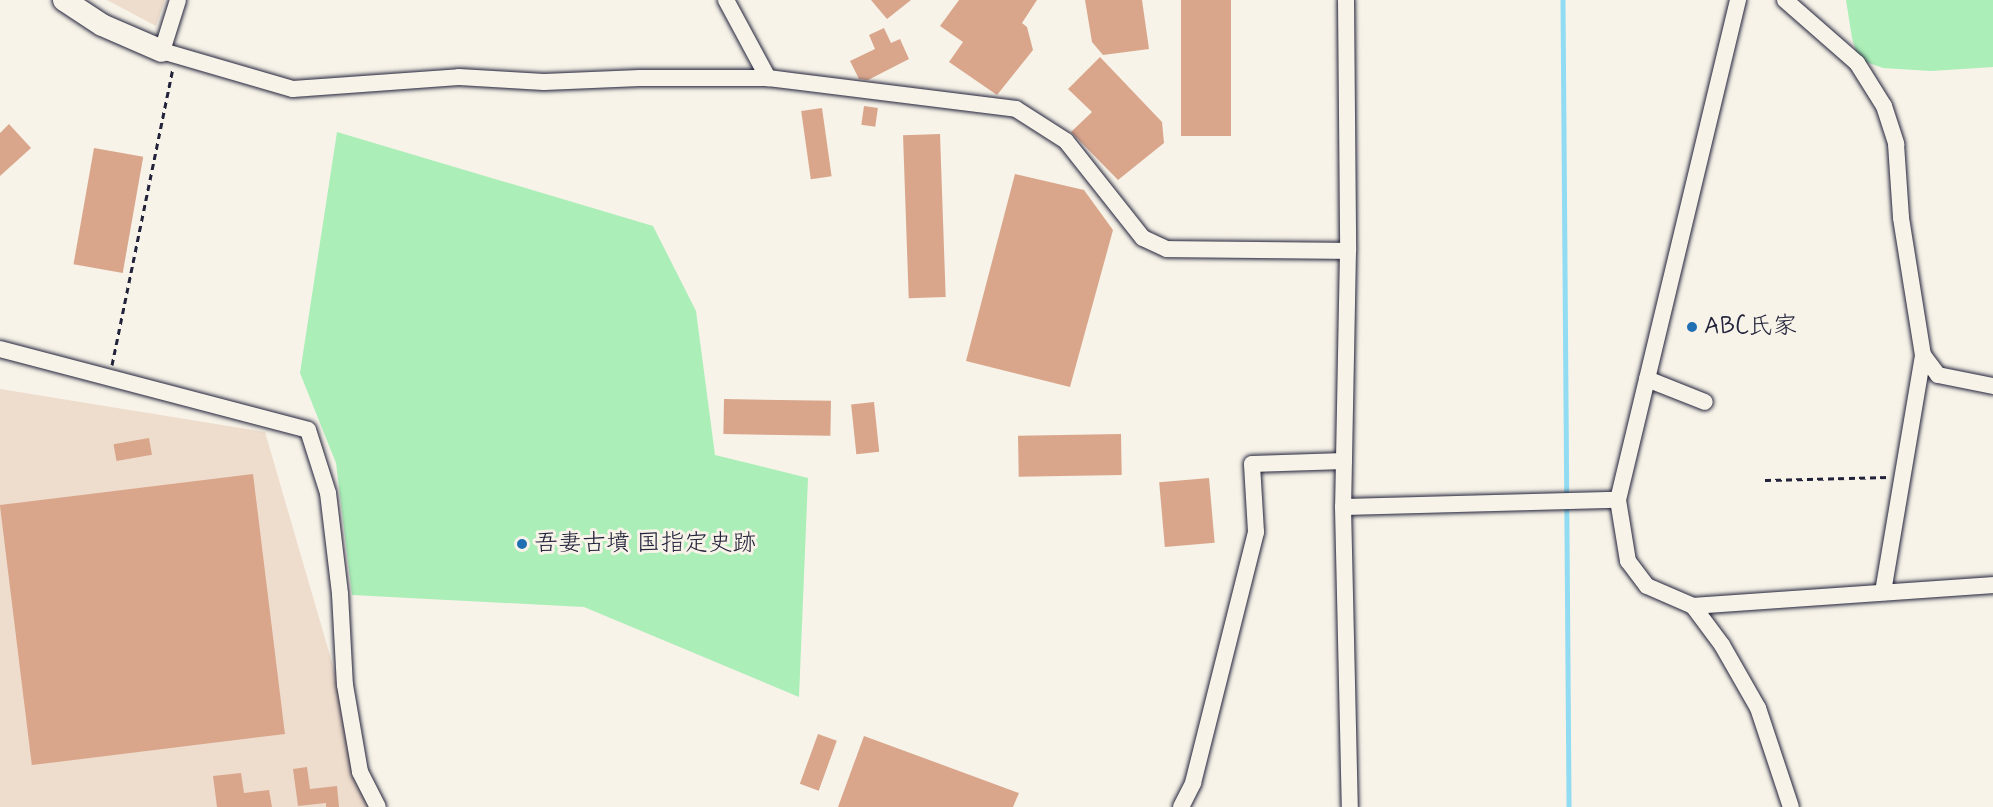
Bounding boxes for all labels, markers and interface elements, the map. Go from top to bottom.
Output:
place label: ABC氏家 [1704,313,1797,341]
marker: ABC氏家 [1685,320,1699,334]
place label: 吾妻古墳 国指定史跡 [534,530,756,558]
marker: 吾妻古墳 国指定史跡 [515,537,529,551]

